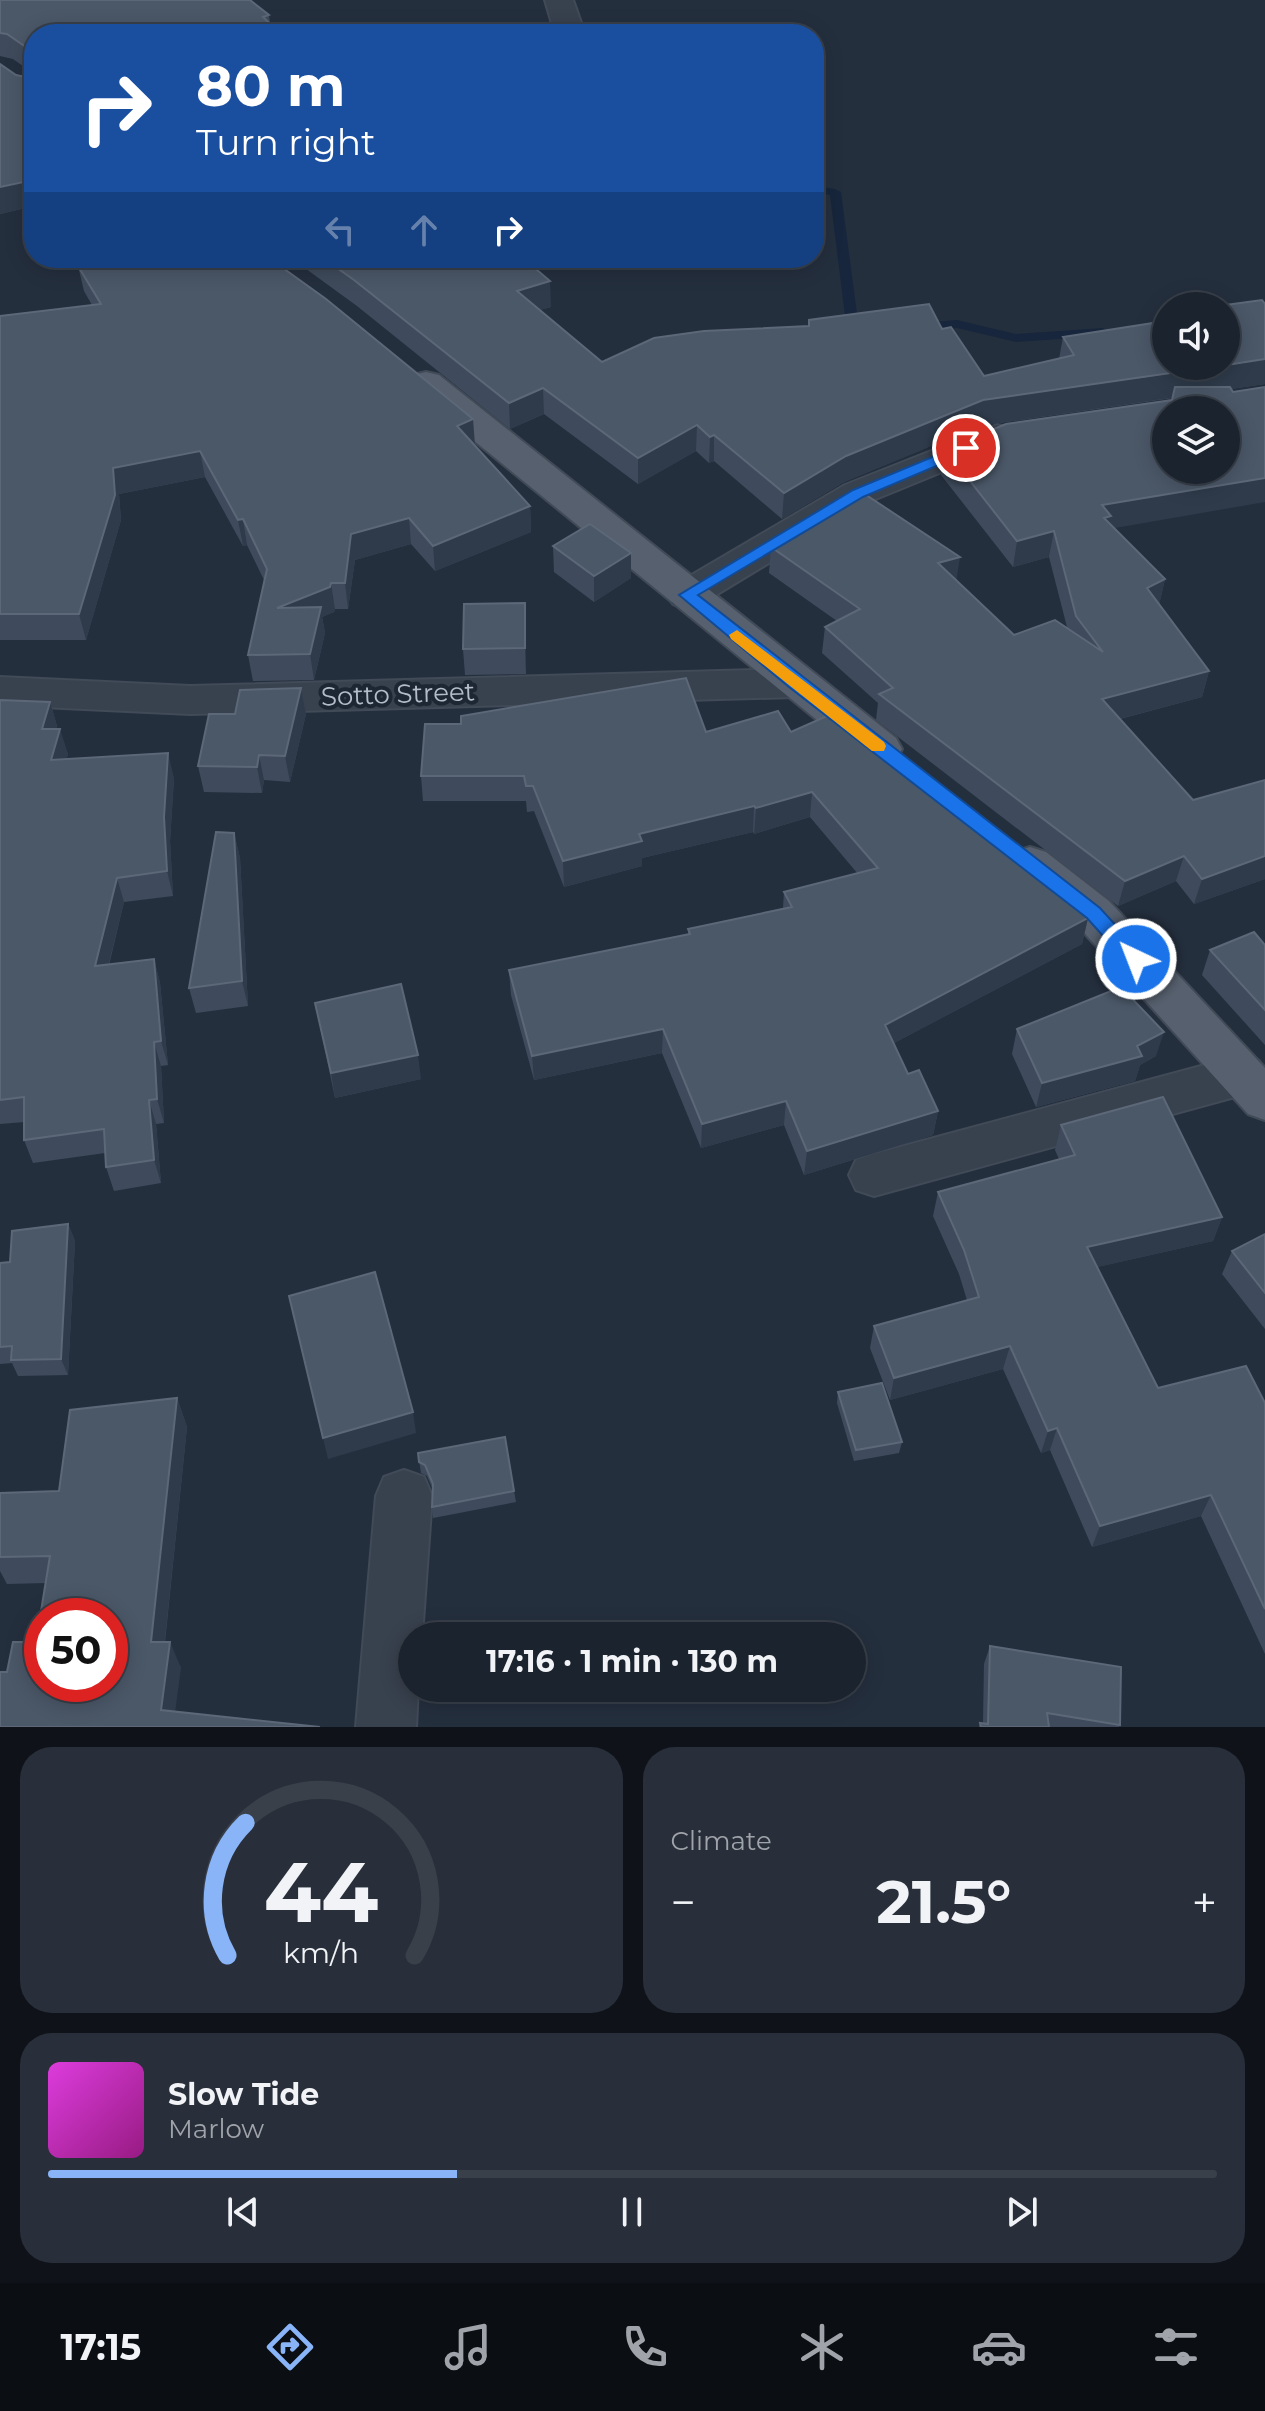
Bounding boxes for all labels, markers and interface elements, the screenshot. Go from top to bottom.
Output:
text: 80 m [196,52,346,120]
icon: right [64,56,168,160]
text: Turn right [196,120,376,164]
icon: left [318,208,362,252]
icon: ahead [402,208,446,252]
icon: right [486,208,530,252]
map controls [1152,292,1240,484]
button: sound [1152,292,1240,380]
button: layers [1152,396,1240,484]
pin [932,414,1000,482]
icon: arrive [944,426,988,470]
street label: Sotto Street [320,675,476,713]
position arrow [1094,917,1178,1001]
speed limit sign: 50 [24,1598,128,1702]
text: 17:16 · 1 min · 130 m [486,1643,778,1680]
text: Climate [671,1825,772,1857]
text: 44 [264,1841,379,1943]
text: 21.5° [876,1865,1011,1938]
text: − [671,1875,696,1929]
text: + [1192,1875,1217,1929]
text: km/h [283,1935,359,1970]
text: Slow Tide [168,2076,319,2113]
text: Marlow [168,2113,264,2145]
icon: previous [221,2190,265,2234]
icon: pause [610,2190,654,2234]
icon: next [1000,2190,1044,2234]
icon: directions [262,2319,318,2375]
icon: music [440,2319,496,2375]
icon: phone [617,2319,673,2375]
icon: climate [794,2319,850,2375]
icon: car [971,2319,1027,2375]
icon: filters [1148,2319,1204,2375]
text: 17:15 [61,2325,141,2369]

